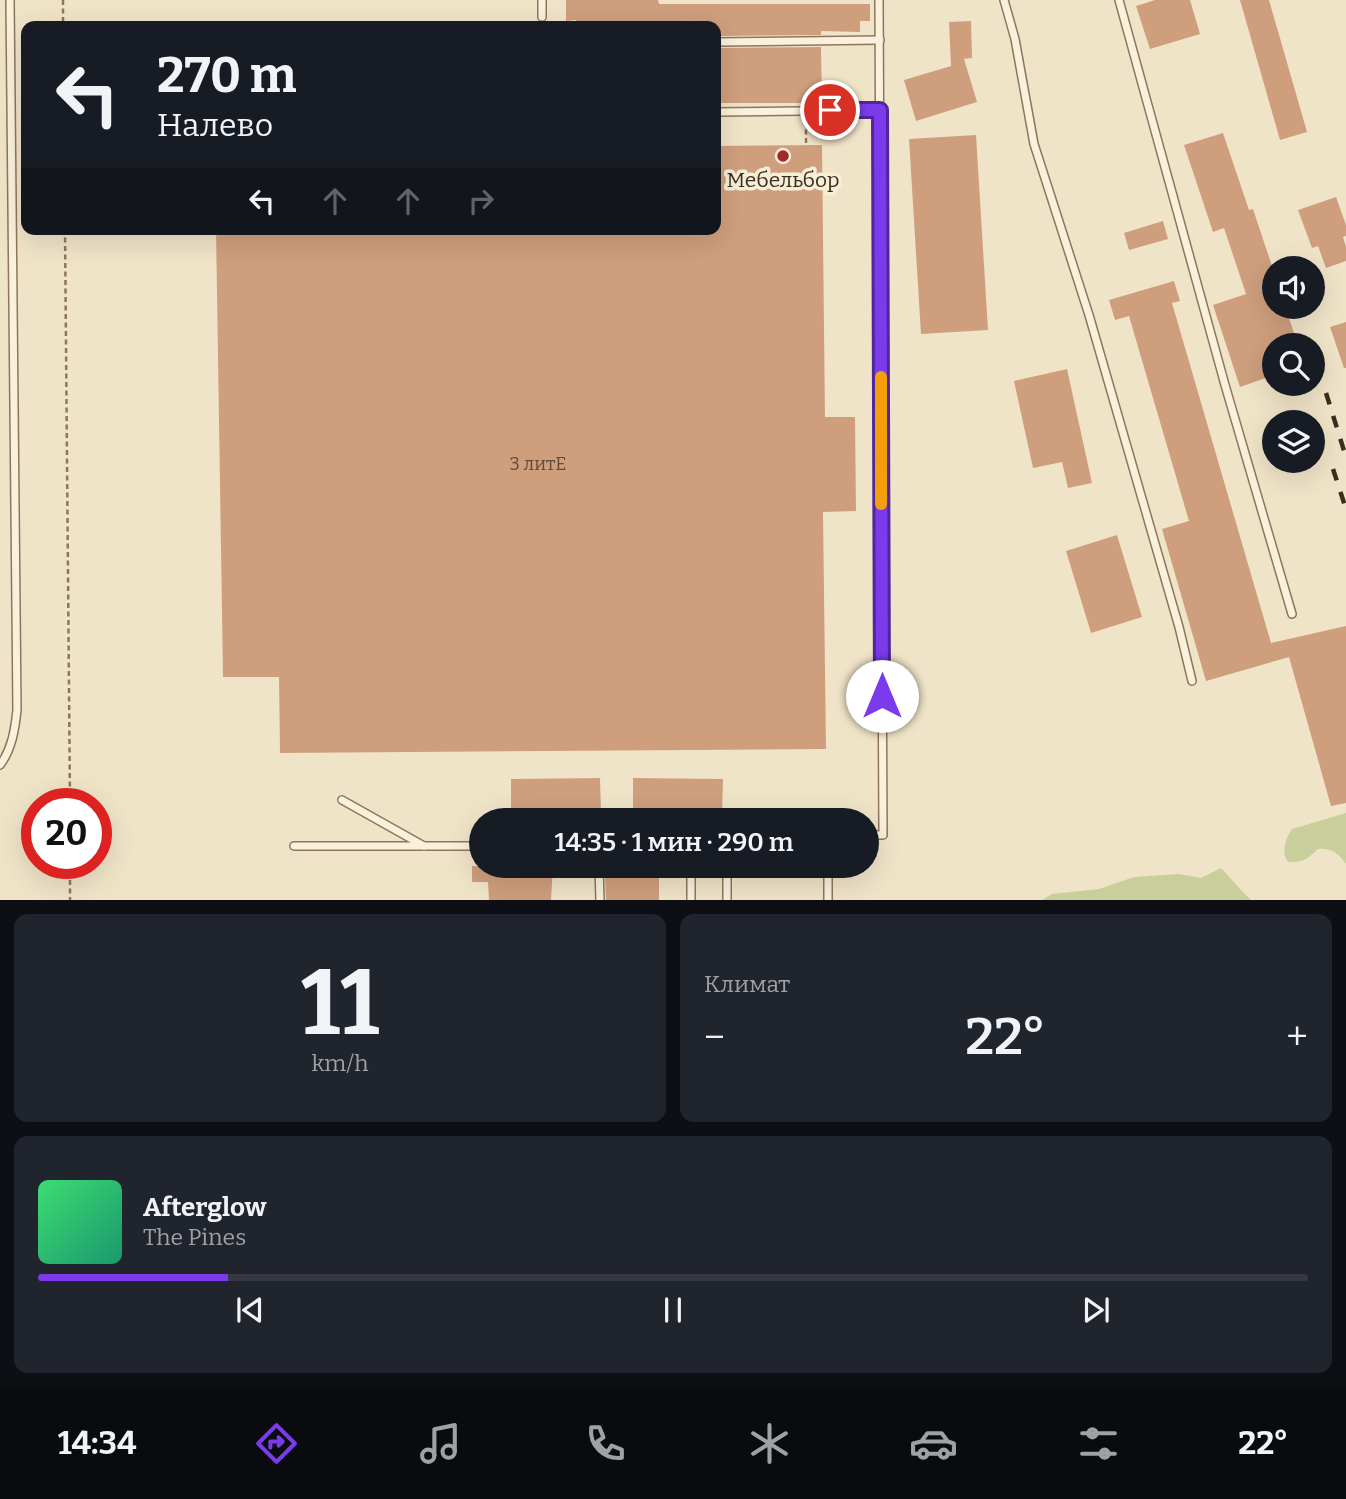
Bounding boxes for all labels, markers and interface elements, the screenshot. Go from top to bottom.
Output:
text: 270 m [157,46,297,105]
icon: left [42,49,133,140]
pin [800,80,860,140]
icon: arrive [811,91,849,129]
text: Налево [157,106,273,144]
marker: Мебельбор [775,148,791,164]
place label: Мебельбор [726,167,840,193]
icon: left [243,182,281,220]
icon: ahead [316,182,354,220]
icon: ahead [389,182,427,220]
icon: right [462,182,500,220]
map controls [1262,256,1325,473]
button: sound [1262,256,1325,319]
button: search [1262,333,1325,396]
button: layers [1262,410,1325,473]
house number: 3 литЕ [510,453,566,475]
position arrow [845,659,919,733]
speed limit sign: 20 [21,788,112,879]
text: 14:35 · 1 мин · 290 m [555,827,793,858]
text: 11 [301,949,379,1058]
text: Климат [704,970,790,998]
text: 22° [965,1005,1046,1068]
text: − [704,1014,725,1060]
text: + [1286,1014,1308,1060]
text: km/h [312,1049,368,1077]
text: Afterglow [143,1192,266,1223]
text: The Pines [143,1223,246,1251]
icon: previous [231,1291,269,1329]
icon: pause [654,1291,692,1329]
icon: next [1077,1291,1115,1329]
icon: directions [252,1419,301,1468]
icon: music [416,1419,465,1468]
icon: phone [581,1419,630,1468]
icon: climate [745,1419,794,1468]
icon: car [909,1419,958,1468]
icon: filters [1074,1419,1123,1468]
text: 14:34 [58,1424,136,1462]
text: 22° [1238,1424,1288,1462]

